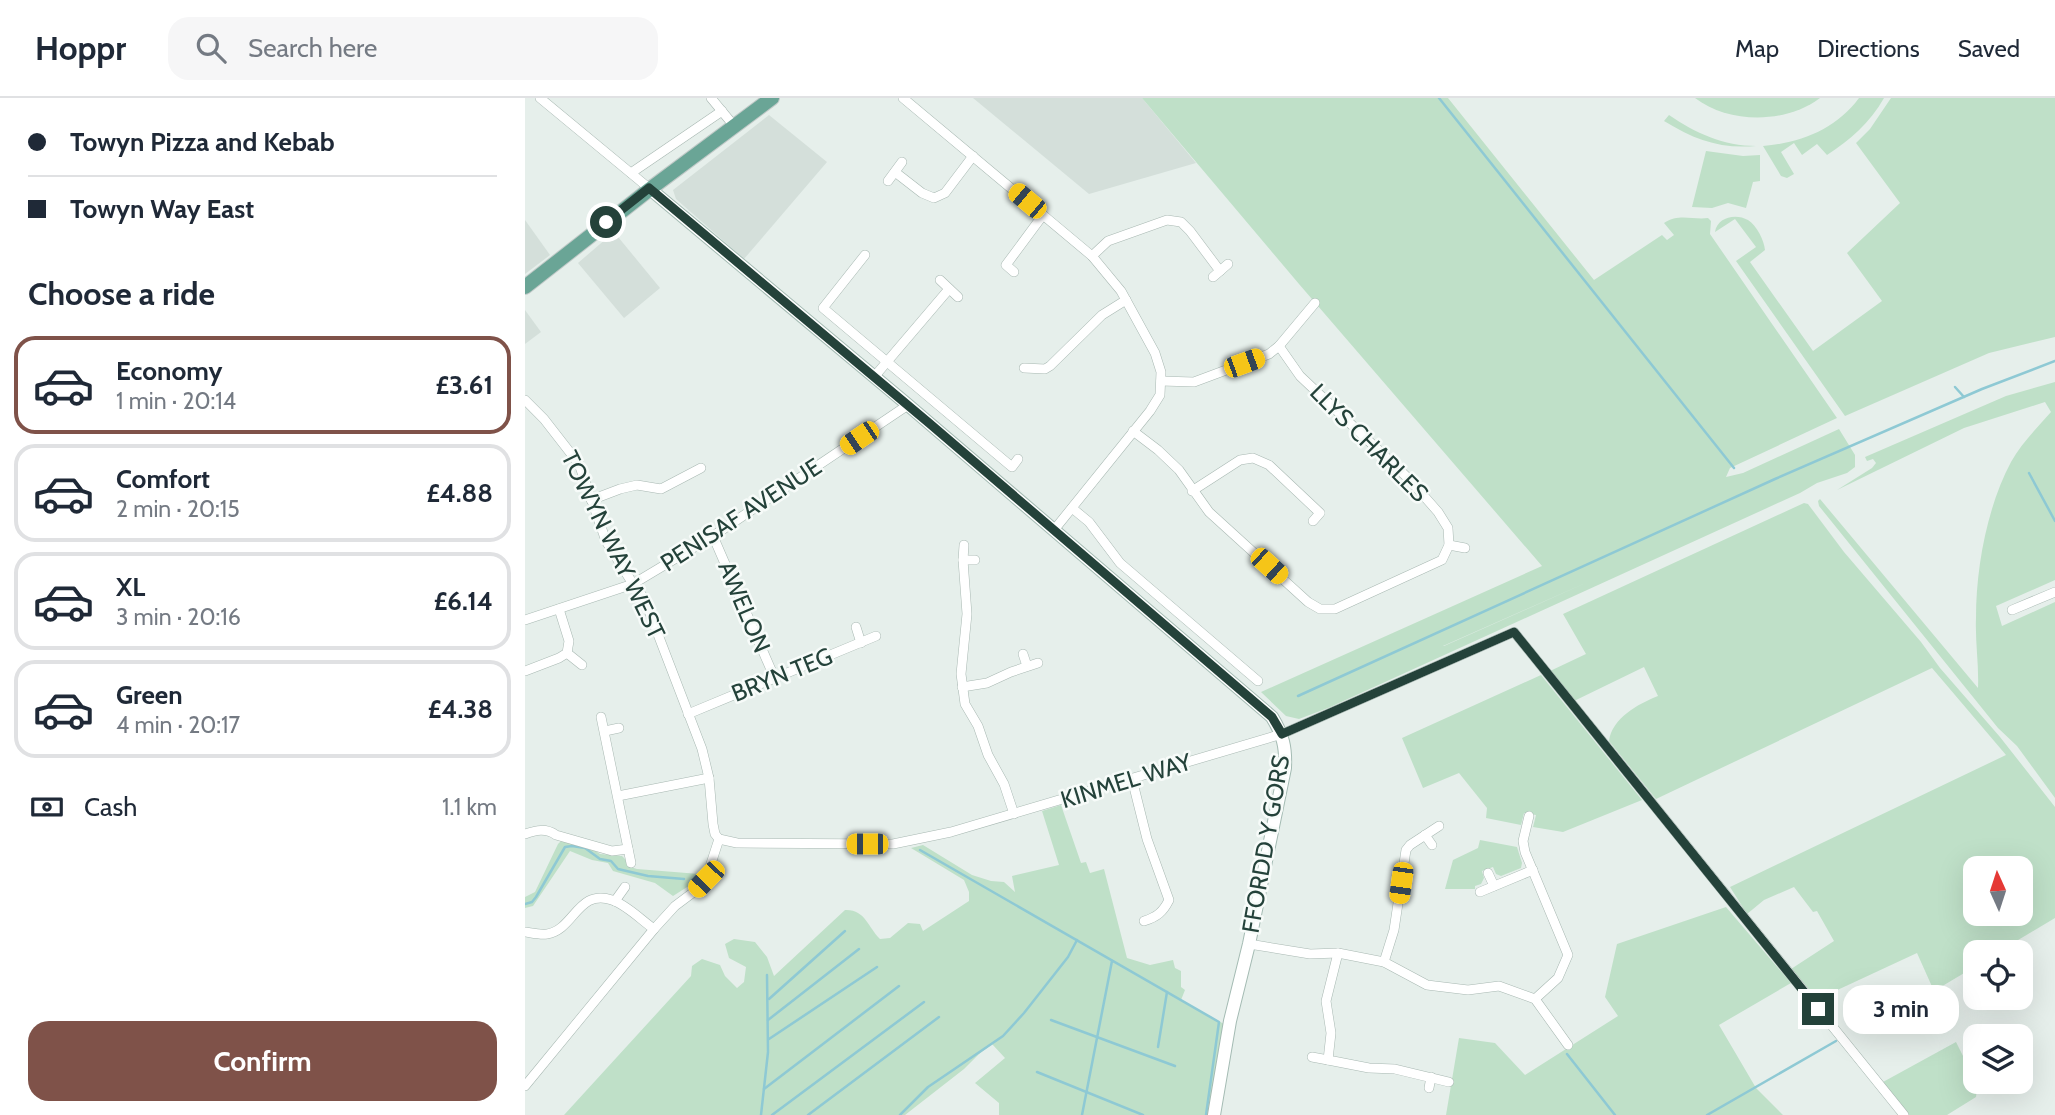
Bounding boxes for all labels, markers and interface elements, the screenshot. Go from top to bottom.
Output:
search box [168,17,658,80]
text: Hoppr [35,28,126,68]
icon: search [192,29,230,67]
text: Search here [248,32,377,64]
text: Map [1735,34,1779,63]
text: Directions [1817,34,1920,63]
text: Saved [1958,34,2020,63]
text: Towyn Pizza and Kebab [70,126,335,158]
car [1005,179,1050,223]
text: Towyn Way East [70,193,254,225]
route start [590,206,622,238]
text: Choose a ride [28,274,215,313]
car [1221,346,1268,380]
icon: car [32,354,95,417]
text: Economy [116,355,222,387]
text: £3.61 [435,369,493,401]
street label: LLYS CHARLES [1304,378,1434,508]
text: 1 min · 20:14 [116,387,236,415]
car [836,418,883,458]
street label: TOWYN WAY WEST [555,446,672,644]
street label: PENISAF AVENUE [655,452,827,577]
icon: car [32,462,95,525]
text: Comfort [116,463,210,495]
text: £4.88 [426,477,493,509]
text: 2 min · 20:15 [116,495,240,523]
car [1247,544,1292,588]
street label: AWELON [712,557,777,657]
icon: car [32,570,95,633]
text: XL [116,571,145,603]
text: £6.14 [434,585,493,617]
text: 3 min · 20:16 [116,603,241,631]
street label: BRYN TEG [727,641,837,708]
icon: car [32,678,95,741]
text: Green [116,679,183,711]
text: £4.38 [428,693,493,725]
text: 4 min · 20:17 [116,711,240,739]
street label: KINMEL WAY [1057,747,1195,814]
street label: FFORDD Y GORS [1236,753,1295,935]
icon: cash [28,788,66,826]
text: Cash [84,791,137,823]
text: 1.1 km [442,793,497,821]
car [847,834,889,855]
north arrow [1963,856,2033,926]
map controls [1963,856,2033,1094]
car [684,857,729,901]
car [1388,861,1415,905]
button: locate [1963,940,2033,1010]
callout: 3 min [1843,984,1958,1034]
route end [1802,993,1834,1025]
text: 3 min [1873,995,1929,1023]
button: Confirm [28,1021,497,1101]
button: layers [1963,1024,2033,1094]

